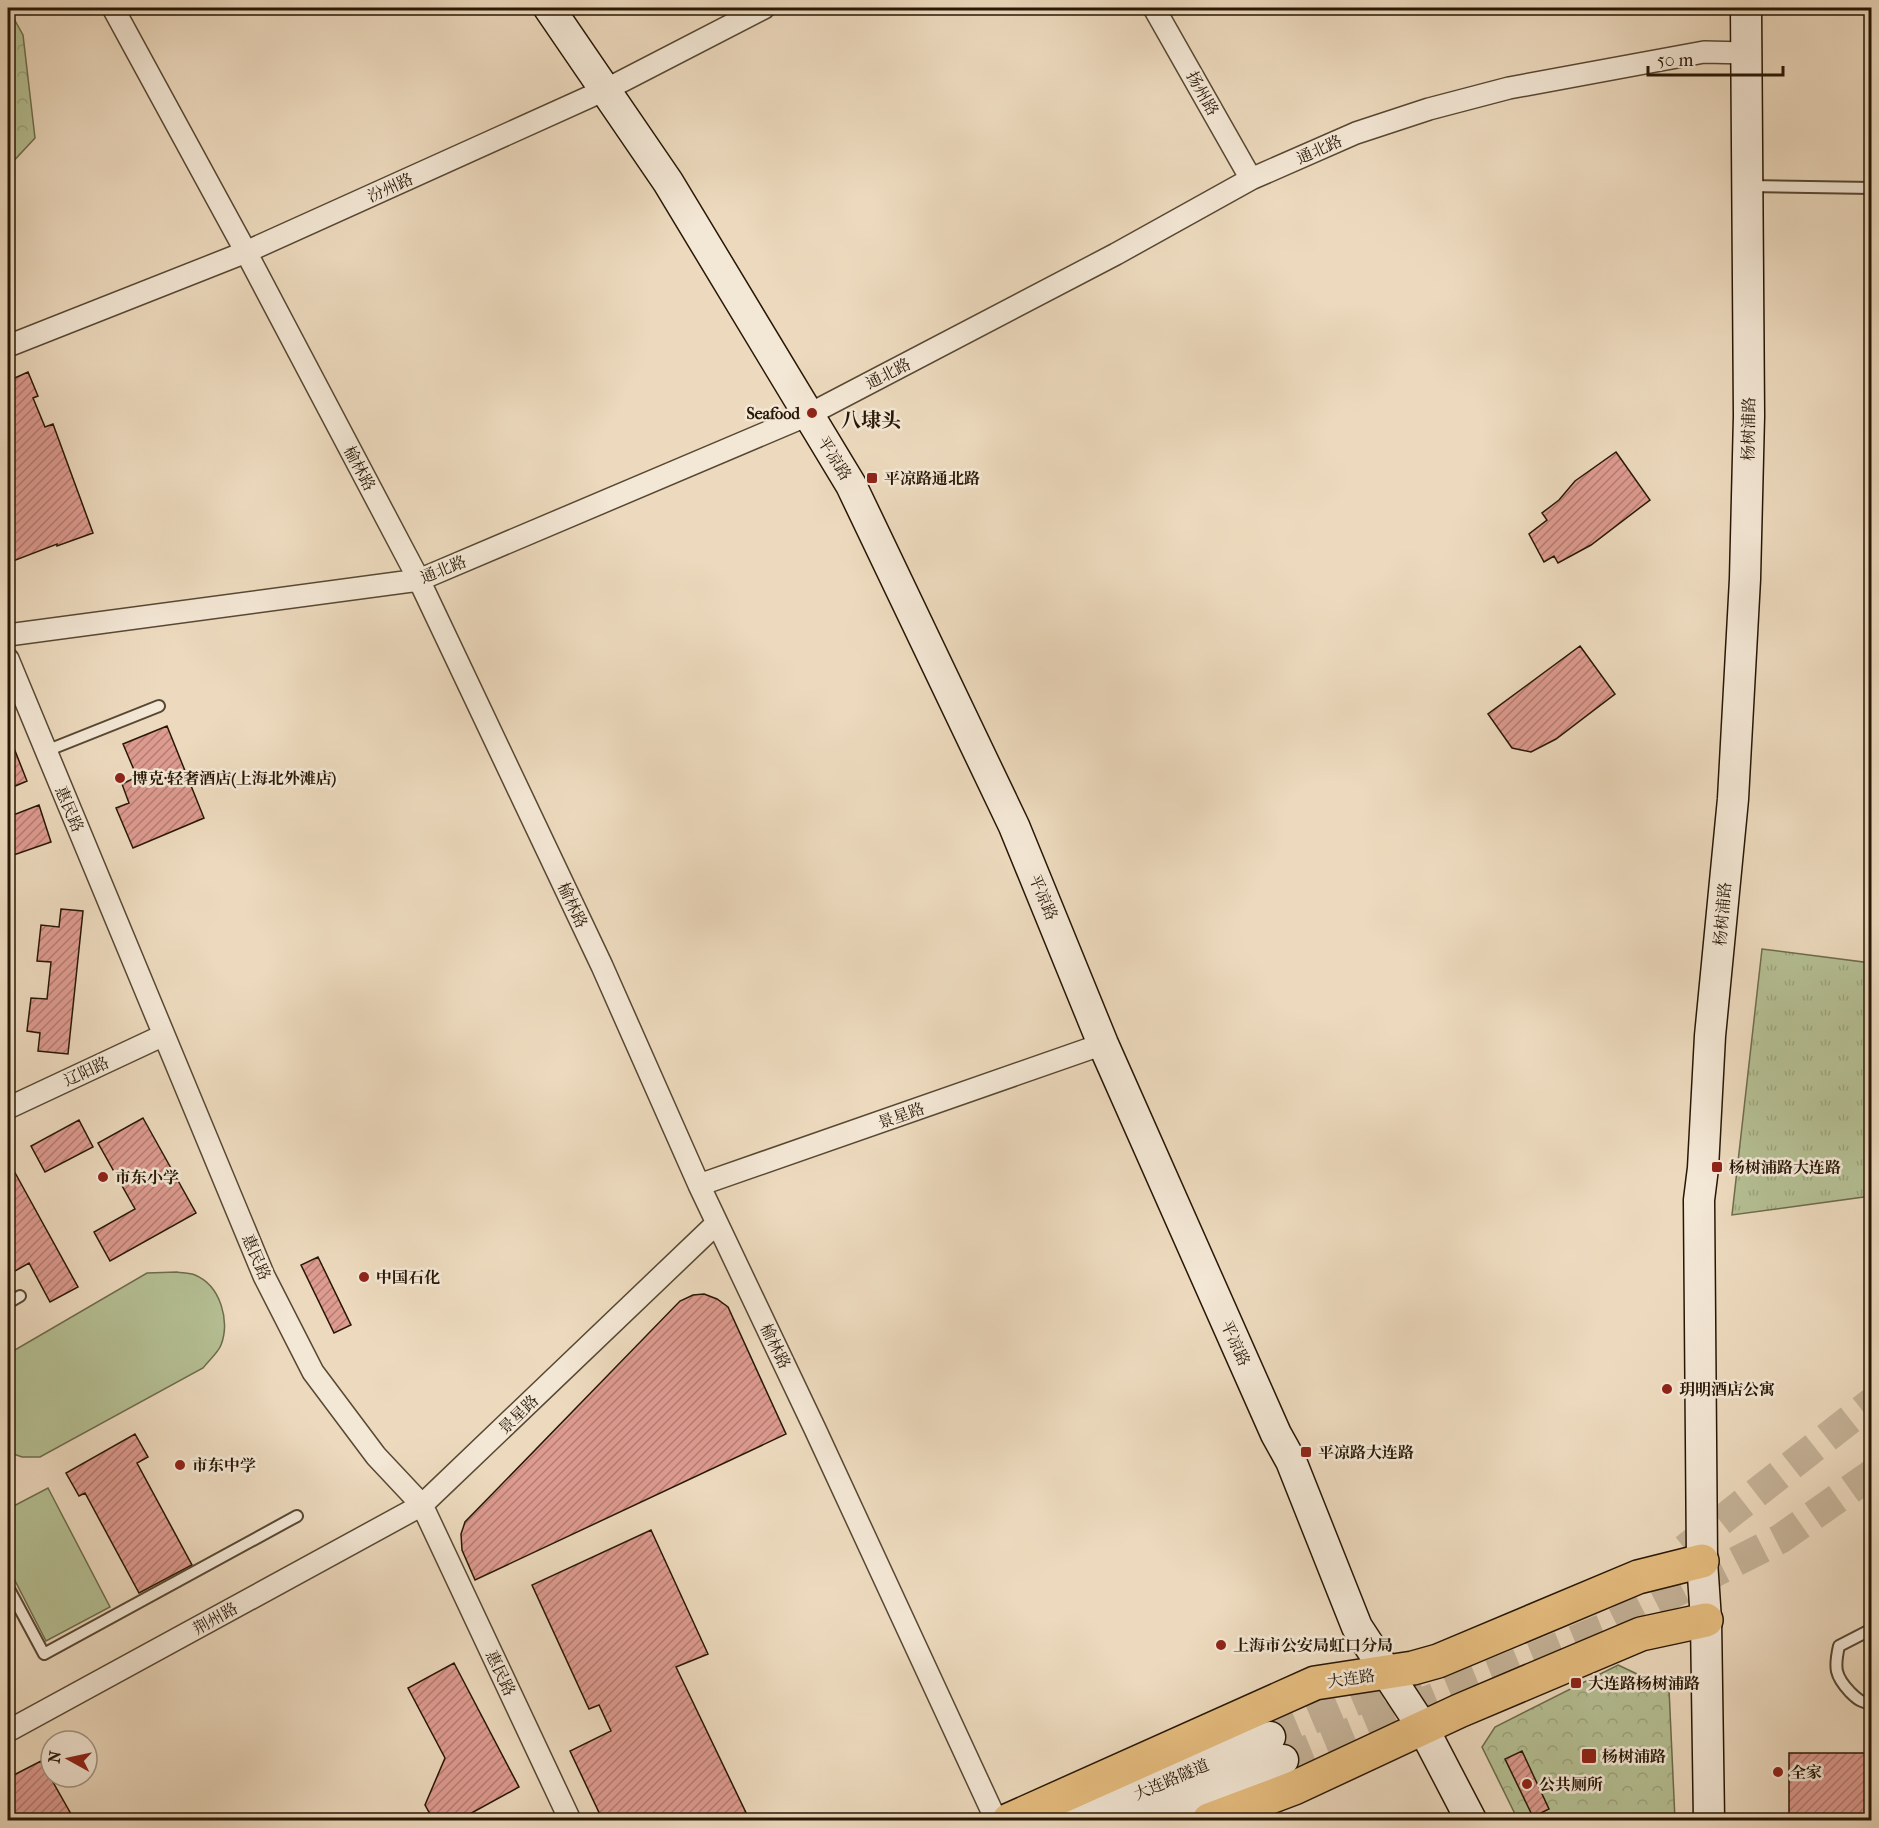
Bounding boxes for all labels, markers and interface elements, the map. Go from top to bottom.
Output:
scale bar [1648,39,1783,77]
text: 50 m [1657,50,1694,71]
street label: 扬州路 [1183,68,1223,119]
street label: 通北路 [1293,131,1345,168]
street label: 汾州路 [364,169,416,206]
street label: 通北路 [863,354,914,393]
street label: 杨树浦路 [1738,397,1759,461]
place label: Seafood [746,404,801,423]
marker: Seafood [805,406,819,420]
district label: 八埭头 [841,409,901,432]
street label: 平凉路 [814,433,855,484]
street label: 榆林路 [340,443,379,494]
place label: 平凉路通北路 [884,469,980,488]
marker: 平凉路通北路 [865,471,879,485]
street label: 通北路 [417,552,469,587]
place label: 博克·轻奢酒店(上海北外滩店) [132,769,336,789]
marker: 博克·轻奢酒店(上海北外滩店) [113,771,127,785]
street label: 惠民路 [51,783,88,835]
street label: 平凉路 [1025,871,1062,923]
street label: 榆林路 [554,879,591,931]
street label: 杨树浦路 [1710,881,1735,947]
street label: 辽阳路 [60,1053,112,1090]
street label: 景星路 [875,1099,927,1132]
place label: 杨树浦路大连路 [1729,1158,1841,1177]
marker: 杨树浦路大连路 [1710,1160,1724,1174]
place label: 市东小学 [115,1168,179,1187]
marker: 市东小学 [96,1170,110,1184]
street label: 惠民路 [238,1231,275,1283]
place label: 中国石化 [376,1268,440,1287]
marker: 中国石化 [357,1270,371,1284]
street label: 平凉路 [1217,1317,1254,1369]
street label: 榆林路 [756,1320,795,1372]
place label: 玥明酒店公寓 [1679,1380,1775,1399]
marker: 玥明酒店公寓 [1660,1382,1674,1396]
street label: 景星路 [494,1391,542,1438]
place label: 平凉路大连路 [1318,1443,1414,1462]
marker: 平凉路大连路 [1299,1445,1313,1459]
place label: 市东中学 [192,1456,256,1475]
marker: 市东中学 [173,1458,187,1472]
street label: 荆州路 [190,1598,241,1638]
place label: 上海市公安局虹口分局 [1233,1636,1393,1655]
marker: 上海市公安局虹口分局 [1214,1638,1228,1652]
street label: 惠民路 [482,1647,519,1699]
street label: 大连路 [1326,1666,1376,1691]
place label: 大连路杨树浦路 [1588,1674,1700,1693]
marker: 大连路杨树浦路 [1569,1676,1583,1690]
north arrow [39,1729,99,1789]
marker: 杨树浦路 [1580,1747,1598,1765]
place label: 杨树浦路 [1602,1747,1666,1766]
text: N [44,1749,65,1764]
street label: 大连路隧道 [1131,1755,1212,1804]
place label: 全家 [1790,1763,1822,1782]
marker: 全家 [1771,1765,1785,1779]
place label: 公共厕所 [1539,1775,1603,1794]
marker: 公共厕所 [1520,1777,1534,1791]

